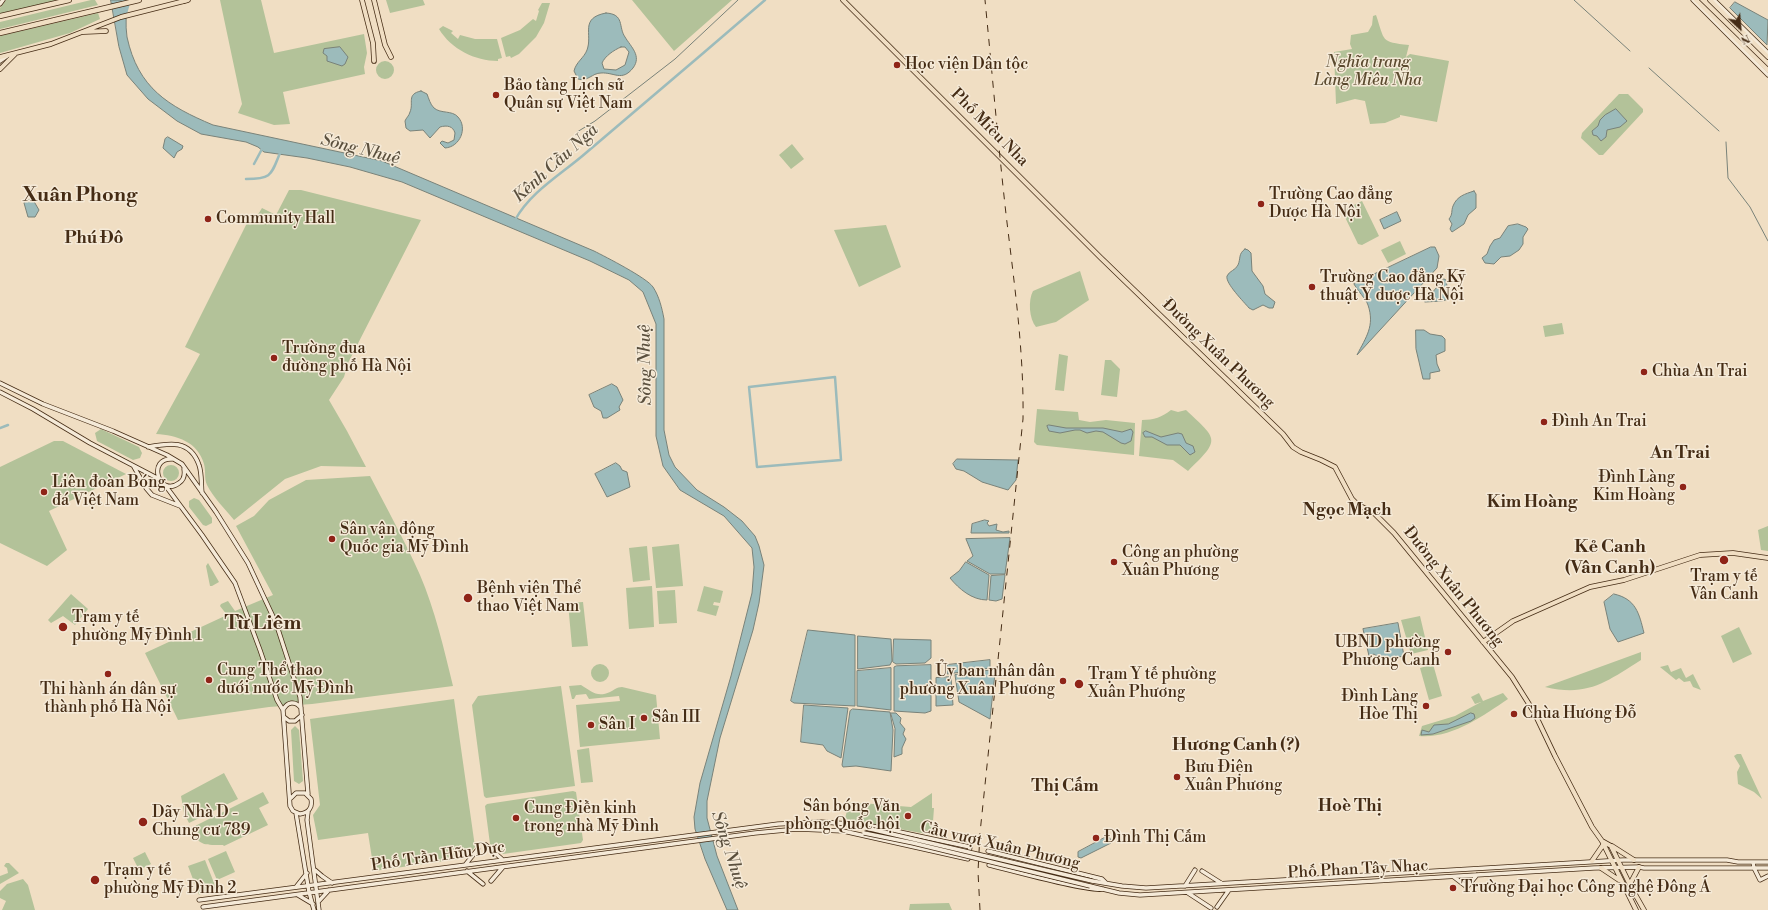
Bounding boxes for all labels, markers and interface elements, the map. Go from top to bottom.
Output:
north arrow [1720,8,1760,48]
text: N [1738,31,1752,47]
park label: Nghĩa trang Làng Miêu Nha [1314,53,1422,91]
place label: Học viện Dân tộc [905,55,1028,75]
marker: Học viện Dân tộc [892,60,902,70]
place label: Bảo tàng Lịch sử Quân sự Việt Nam [504,76,633,114]
street label: Phố Miêu Nha [946,85,1032,171]
marker: Bảo tàng Lịch sử Quân sự Việt Nam [491,90,501,100]
water label: Kênh Cầu Ngà [509,120,603,208]
water label: Sông Nhuệ [318,130,402,170]
district label: Xuân Phong [23,184,137,208]
place label: Trường Cao đẳng Dược Hà Nội [1269,185,1393,223]
marker: Trường Cao đẳng Dược Hà Nội [1256,199,1266,209]
place label: Community Hall [216,209,335,229]
marker: Community Hall [203,214,213,224]
district label: Phú Đô [64,229,124,249]
place label: Trường Cao đẳng Kỹ thuật Y dược Hà Nội [1320,268,1466,306]
marker: Trường Cao đẳng Kỹ thuật Y dược Hà Nội [1307,282,1317,292]
street label: Đường Xuân Phương [1158,295,1278,413]
water label: Sông Nhuệ [635,325,657,405]
place label: Trường đua đường phố Hà Nội [282,339,412,377]
marker: Trường đua đường phố Hà Nội [269,353,279,363]
place label: Chùa An Trai [1652,362,1748,382]
marker: Chùa An Trai [1639,367,1649,377]
place label: Đình An Trai [1552,412,1647,432]
marker: Đình An Trai [1539,417,1549,427]
district label: An Trai [1650,444,1710,464]
place label: Đình Làng Kim Hoàng [1593,468,1675,506]
place label: Liên đoàn Bóng đá Việt Nam [52,473,166,511]
marker: Đình Làng Kim Hoàng [1678,482,1688,492]
marker: Liên đoàn Bóng đá Việt Nam [39,487,49,497]
district label: Kim Hoàng [1487,493,1577,513]
district label: Ngọc Mạch [1303,501,1391,521]
place label: Sân vận động Quốc gia Mỹ Đình [340,520,469,558]
street label: Đường Xuân Phương [1399,523,1507,651]
marker: Sân vận động Quốc gia Mỹ Đình [327,534,337,544]
district label: Kẻ Canh (Vân Canh) [1565,537,1655,580]
place label: Công an phường Xuân Phương [1122,543,1239,581]
marker: Trạm y tế Vân Canh [1718,554,1730,566]
marker: Công an phường Xuân Phương [1109,557,1119,567]
place label: Trạm y tế Vân Canh [1689,567,1759,605]
place label: Bệnh viện Thể thao Việt Nam [477,579,581,617]
marker: Bệnh viện Thể thao Việt Nam [462,592,474,604]
place label: Trạm y tế phường Mỹ Đình 1 [72,608,202,646]
district label: Từ Liêm [224,612,302,636]
marker: Trạm y tế phường Mỹ Đình 1 [57,621,69,633]
place label: UBND phường Phương Canh [1335,633,1440,671]
marker: UBND phường Phương Canh [1443,647,1453,657]
place label: Cung Thể thao dưới nước Mỹ Đình [217,661,354,699]
place label: Ủy ban nhân dân phường Xuân Phương [900,662,1055,700]
place label: Trạm Y tế phường Xuân Phương [1088,665,1216,703]
marker: Thi hành án dân sự thành phố Hà Nội [103,669,113,679]
marker: Cung Thể thao dưới nước Mỹ Đình [204,675,214,685]
marker: Ủy ban nhân dân phường Xuân Phương [1058,676,1068,686]
marker: Trạm Y tế phường Xuân Phương [1073,678,1085,690]
place label: Thi hành án dân sự thành phố Hà Nội [40,680,176,718]
place label: Đình Làng Hòe Thị [1341,687,1418,725]
marker: Đình Làng Hòe Thị [1421,701,1431,711]
place label: Chùa Hương Đỗ [1522,704,1637,724]
place label: Sân III [652,708,700,728]
marker: Chùa Hương Đỗ [1509,709,1519,719]
marker: Sân III [639,713,649,723]
place label: Sân I [599,715,635,735]
marker: Sân I [586,720,596,730]
district label: Hương Canh (?) [1172,735,1300,757]
place label: Bưu Điện Xuân Phương [1185,758,1282,796]
marker: Bưu Điện Xuân Phương [1172,772,1182,782]
district label: Thị Cấm [1031,777,1099,797]
place label: Sân bóng Văn phòng Quốc hội [785,797,900,835]
district label: Hoè Thị [1318,797,1382,817]
place label: Cung Điền kinh trong nhà Mỹ Đình [524,799,659,837]
place label: Dãy Nhà D - Chung cư 789 [152,803,251,841]
water label: Sông Nhuệ [706,808,750,892]
marker: Sân bóng Văn phòng Quốc hội [903,811,913,821]
marker: Cung Điền kinh trong nhà Mỹ Đình [511,813,521,823]
marker: Dãy Nhà D - Chung cư 789 [137,816,149,828]
street label: Cầu vượt Xuân Phương [918,818,1082,874]
place label: Đình Thị Cấm [1104,828,1206,848]
marker: Đình Thị Cấm [1091,833,1101,843]
street label: Phố Trần Hữu Dực [370,838,506,876]
street label: Phố Phan Tây Nhạc [1287,857,1429,883]
place label: Trạm y tế phường Mỹ Đình 2 [104,861,236,899]
marker: Trạm y tế phường Mỹ Đình 2 [89,874,101,886]
place label: Trường Đại học Công nghệ Đông Á [1461,878,1711,898]
marker: Trường Đại học Công nghệ Đông Á [1448,883,1458,893]

